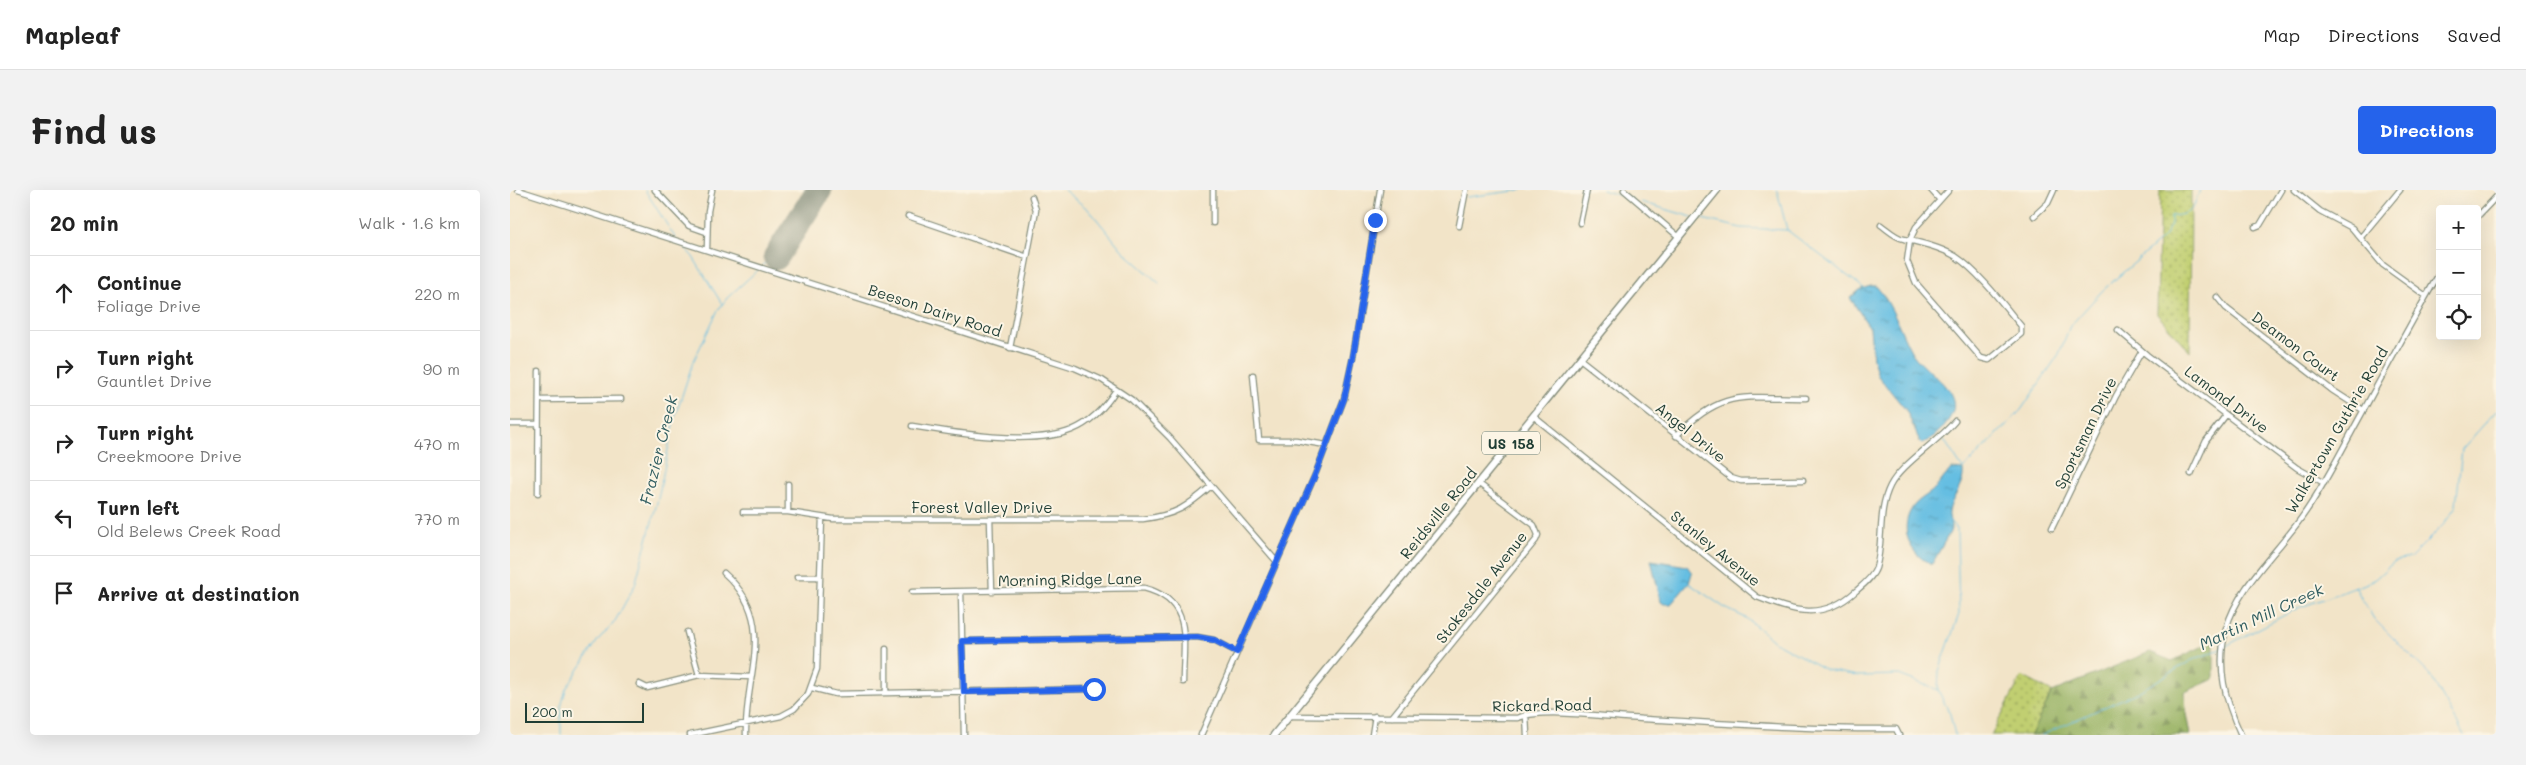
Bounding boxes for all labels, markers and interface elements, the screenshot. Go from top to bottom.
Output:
text: Mapleaf [25,19,120,50]
text: Map [2263,23,2300,47]
text: Directions [2328,23,2420,47]
text: Saved [2448,23,2501,47]
button: Directions [2358,106,2496,154]
text: Find us [30,107,157,153]
map controls [2436,205,2481,340]
button: + [2436,205,2481,250]
text: 20 min [50,209,119,236]
route end [1364,209,1387,232]
text: Walk · 1.6 km [358,212,460,233]
button: − [2436,250,2481,295]
text: Continue [97,270,182,295]
icon: ahead [50,279,78,307]
street label: Beeson Dairy Road [866,279,1004,341]
text: 220 m [414,283,460,304]
text: Foliage Drive [97,295,201,316]
button: locate [2436,295,2481,340]
street label: Deamon Court [2248,306,2344,386]
street label: Walkertown Guthrie Road [2280,343,2392,517]
text: Turn right [97,345,194,370]
icon: right [50,354,78,382]
text: 90 m [423,358,460,379]
street label: Lamond Drive [2181,361,2273,437]
text: Gauntlet Drive [97,370,212,391]
street label: Sportsman Drive [2049,374,2121,492]
water label: Frazier Creek [634,393,682,507]
street label: Angel Drive [1652,398,1730,466]
text: Turn right [97,420,194,445]
icon: right [50,429,78,457]
road number: US 158 [1482,432,1540,454]
text: 470 m [414,433,460,454]
text: Creekmoore Drive [97,445,242,466]
street label: Reidsville Road [1395,463,1481,563]
text: Turn left [97,495,180,520]
street label: Forest Valley Drive [912,497,1052,517]
icon: left [50,504,78,532]
street label: Stanley Avenue [1667,506,1765,590]
text: 770 m [414,508,460,529]
text: Old Belews Creek Road [97,520,281,541]
street label: Stokesdale Avenue [1431,527,1531,647]
street label: Morning Ridge Lane [998,568,1142,590]
water label: Martin Mill Creek [2195,578,2327,654]
icon: arrive [50,579,78,607]
text: Arrive at destination [97,581,300,606]
route start [1083,678,1106,701]
street label: Rickard Road [1492,694,1592,716]
scale bar [525,700,644,723]
text: 200 m [532,702,573,721]

